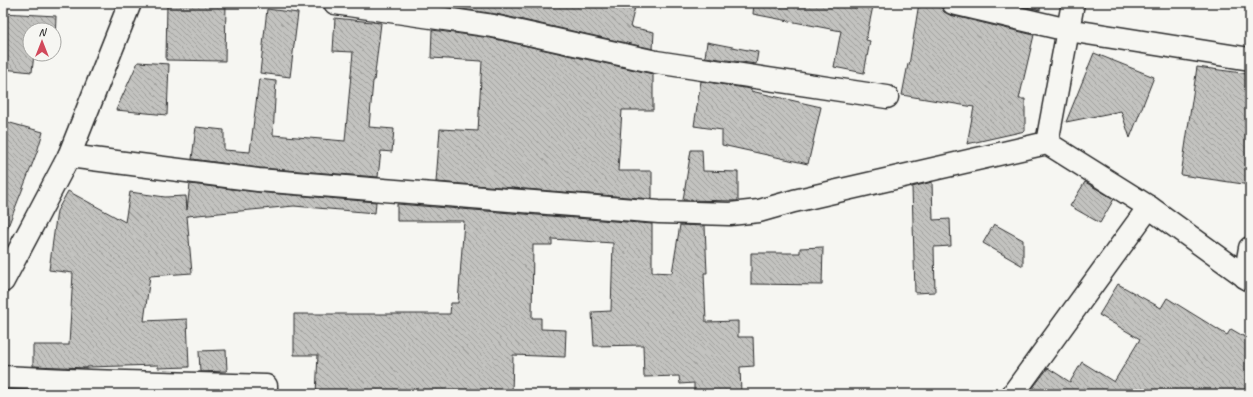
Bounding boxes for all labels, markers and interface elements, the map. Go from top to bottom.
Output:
north arrow [22,22,62,62]
text: N [39,25,48,39]

